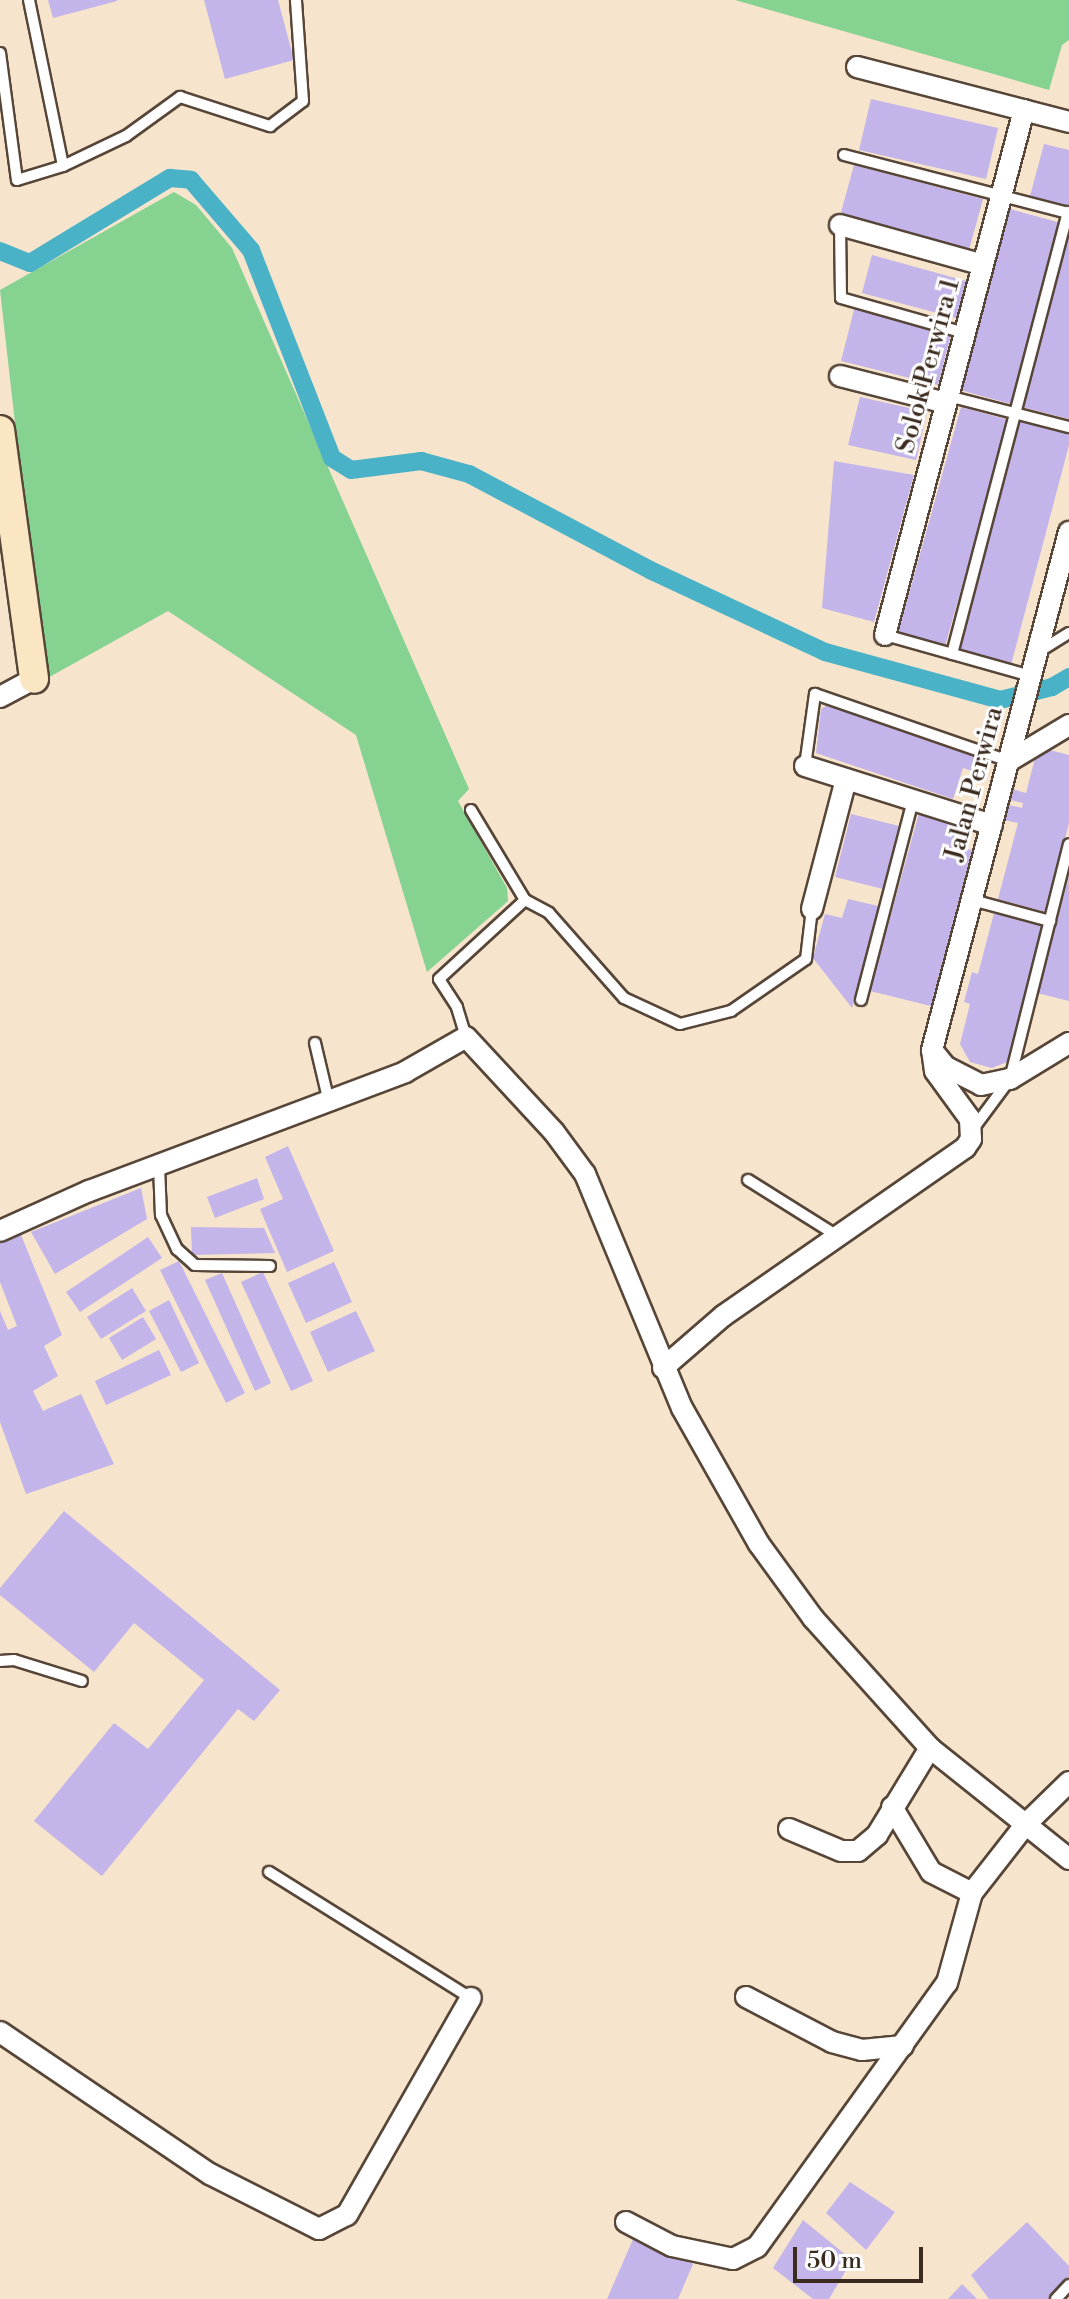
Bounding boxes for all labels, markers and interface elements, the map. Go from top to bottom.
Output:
street label: Solok Perwira 1 [891,275,967,457]
street label: Jalan Perwira [939,704,1011,864]
scale bar [797,2231,927,2281]
text: 50 m [807,2246,862,2276]

